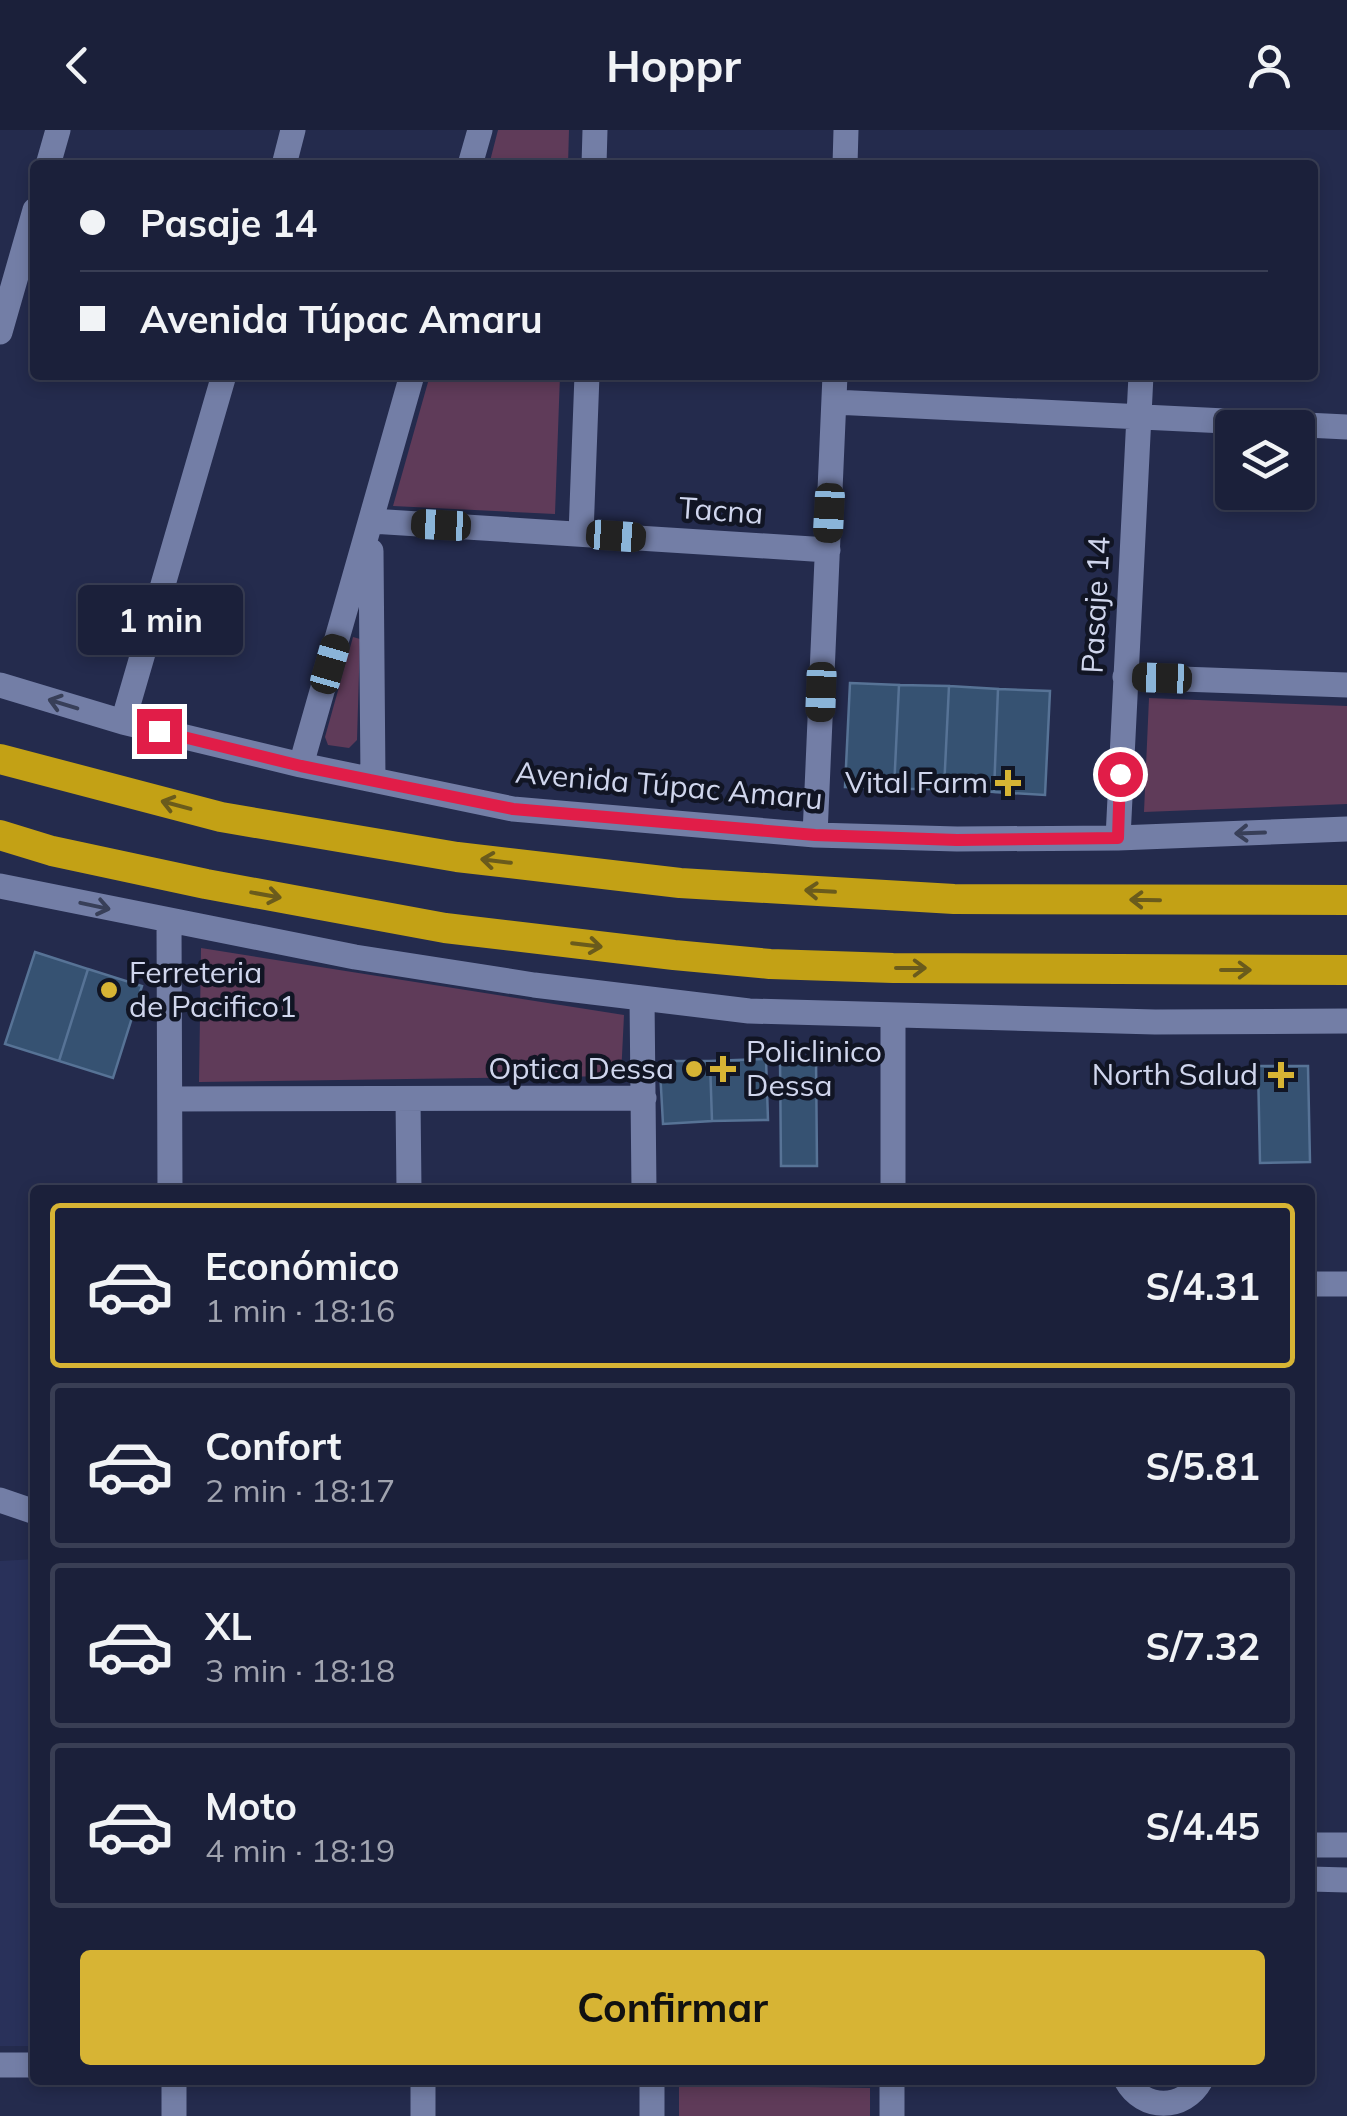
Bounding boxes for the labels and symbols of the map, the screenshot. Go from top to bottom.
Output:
car [812,482,846,544]
street label: Tacna [678,488,764,532]
car [410,508,472,542]
car [585,519,647,553]
street label: Pasaje 14 [1072,536,1118,674]
callout: 1 min [76,586,242,656]
car [307,631,353,697]
car [805,661,837,723]
car [1131,662,1193,694]
one-way arrow [48,694,79,712]
route end [137,709,182,754]
route start [1098,752,1143,797]
street label: Avenida Túpac Amaru [514,753,824,817]
place label: Vital Farm [845,763,988,801]
marker: Vital Farm [997,772,1019,794]
one-way arrow [161,794,192,813]
one-way arrow [1234,824,1266,843]
one-way arrow [481,851,513,870]
one-way arrow [804,881,836,900]
one-way arrow [249,886,282,905]
one-way arrow [1129,890,1162,910]
one-way arrow [78,898,110,917]
one-way arrow [570,936,602,955]
place label: Ferreteria de Pacifico1 [129,953,297,1025]
one-way arrow [894,959,926,978]
one-way arrow [1218,960,1251,980]
marker: Ferreteria de Pacifico1 [98,979,120,1001]
place label: Policlinico Dessa [746,1032,882,1104]
place label: Optica Dessa [488,1049,674,1087]
place label: North Salud [1092,1055,1258,1093]
marker: Policlinico Dessa [710,1056,736,1082]
marker: Optica Dessa [683,1058,705,1080]
marker: North Salud [1268,1062,1294,1088]

